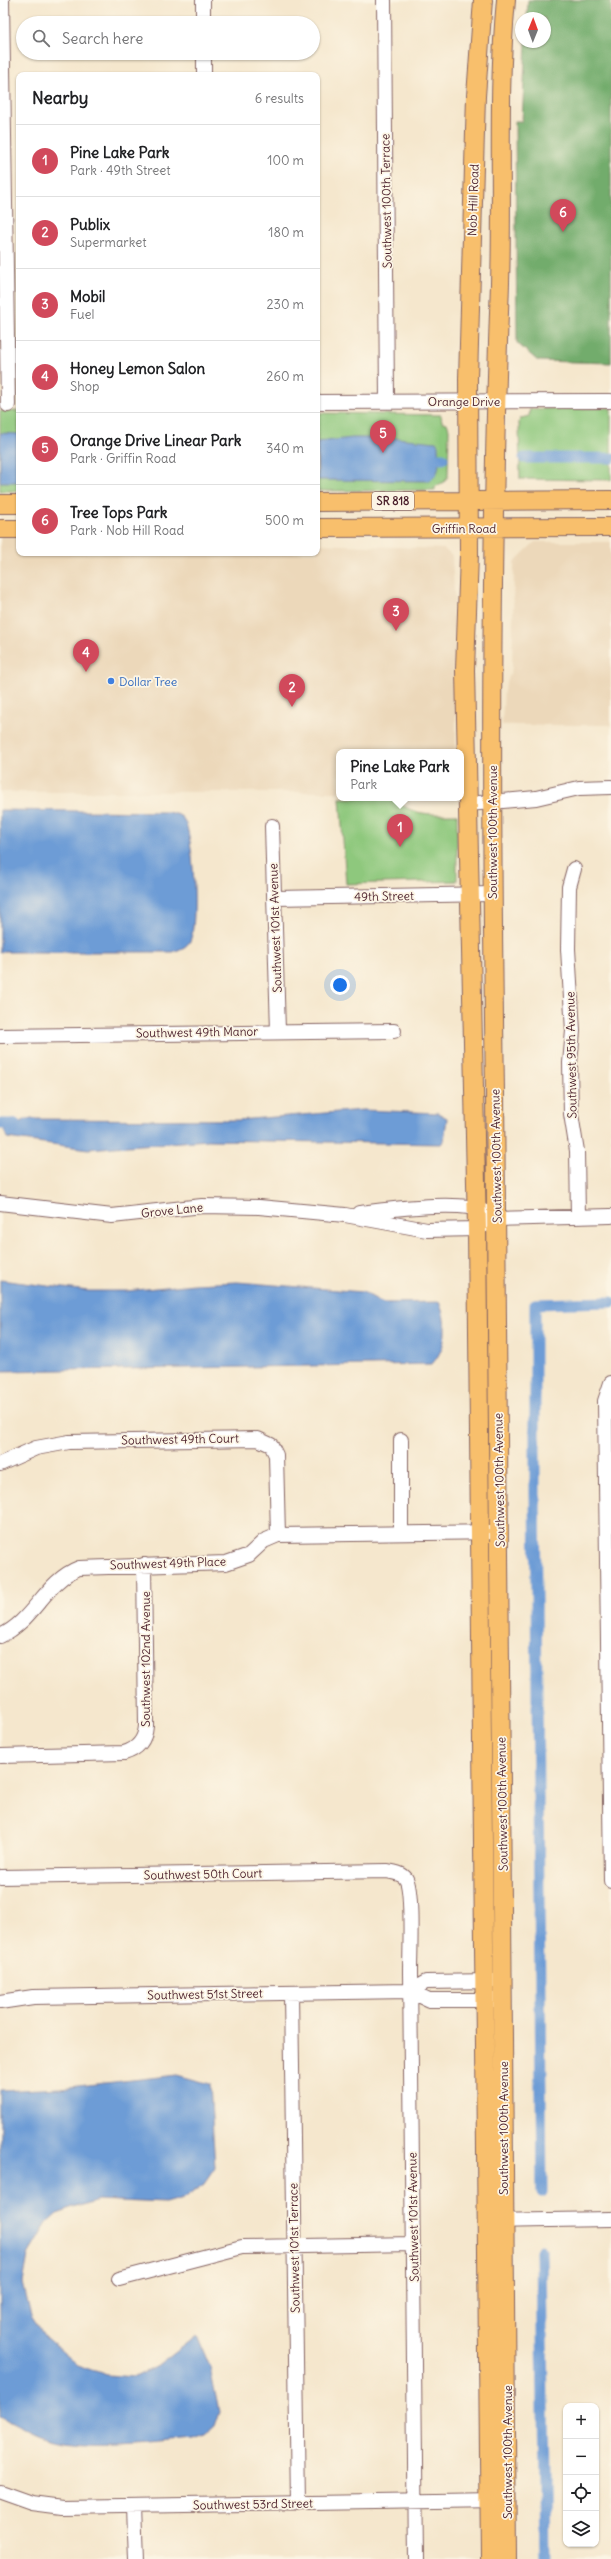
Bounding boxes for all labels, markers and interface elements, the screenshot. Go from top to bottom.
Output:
north arrow [515,12,551,48]
search box [16,16,320,60]
icon: search [30,27,52,49]
text: Search here [62,29,143,48]
text: Nearby [32,87,88,109]
text: 6 results [255,90,304,107]
street label: Southwest 100th Terrace [377,134,395,268]
text: Pine Lake Park [70,143,170,162]
text: 1 [42,152,48,169]
text: 100 m [267,152,304,169]
text: Park · 49th Street [70,162,171,179]
street label: Nob Hill Road [464,164,482,236]
pin: 6 [550,199,576,232]
text: Publix [70,215,110,234]
text: 2 [41,224,49,241]
text: 180 m [268,224,304,241]
text: Supermarket [70,234,147,251]
text: Mobil [70,287,105,306]
text: 3 [41,296,49,313]
text: 230 m [266,296,304,313]
text: Fuel [70,306,94,323]
text: Honey Lemon Salon [70,359,205,378]
text: 4 [41,368,49,385]
text: 260 m [266,368,304,385]
text: Shop [70,378,99,395]
street label: Orange Drive [428,394,500,409]
pin: 5 [370,420,396,453]
text: Orange Drive Linear Park [70,431,241,450]
text: 5 [41,440,49,457]
text: 340 m [266,440,304,457]
text: Park · Griffin Road [70,450,176,467]
road number: SR 818 [372,492,414,510]
text: Tree Tops Park [70,503,167,522]
text: 6 [41,512,49,529]
text: 500 m [265,512,304,529]
street label: Griffin Road [432,521,496,536]
text: Park · Nob Hill Road [70,522,184,539]
pin: 3 [383,598,409,631]
pin: 4 [73,639,99,672]
place label: Dollar Tree [119,674,177,689]
pin: 2 [279,674,305,707]
marker: Dollar Tree [106,676,116,686]
popup [336,749,464,801]
text: Pine Lake Park [350,757,450,776]
street label: Southwest 100th Avenue [485,765,500,899]
text: Park [350,776,377,793]
pin: 1 [387,814,413,847]
street label: Southwest 101st Avenue [265,863,285,993]
street label: 49th Street [354,888,414,904]
your location [330,975,350,995]
street label: Southwest 95th Avenue [562,991,580,1119]
street label: Southwest 49th Manor [136,1023,258,1041]
street label: Southwest 100th Avenue [487,1089,505,1223]
street label: Grove Lane [140,1199,204,1221]
street label: Southwest 100th Avenue [490,1413,508,1547]
street label: Southwest 49th Court [121,1430,239,1448]
street label: Southwest 49th Place [110,1553,226,1573]
street label: Southwest 102nd Avenue [138,1591,153,1727]
street label: Southwest 100th Avenue [493,1737,511,1871]
street label: Southwest 50th Court [144,1865,262,1883]
street label: Southwest 51st Street [147,1985,263,2003]
street label: Southwest 100th Avenue [496,2061,511,2195]
street label: Southwest 101st Avenue [404,2152,422,2282]
street label: Southwest 101st Terrace [285,2183,303,2313]
street label: Southwest 100th Avenue [500,2385,515,2519]
map controls [563,2403,599,2547]
button: + [563,2403,599,2439]
button: − [563,2439,599,2475]
button: locate [563,2475,599,2511]
street label: Southwest 53rd Street [193,2495,313,2513]
button: layers [563,2511,599,2547]

